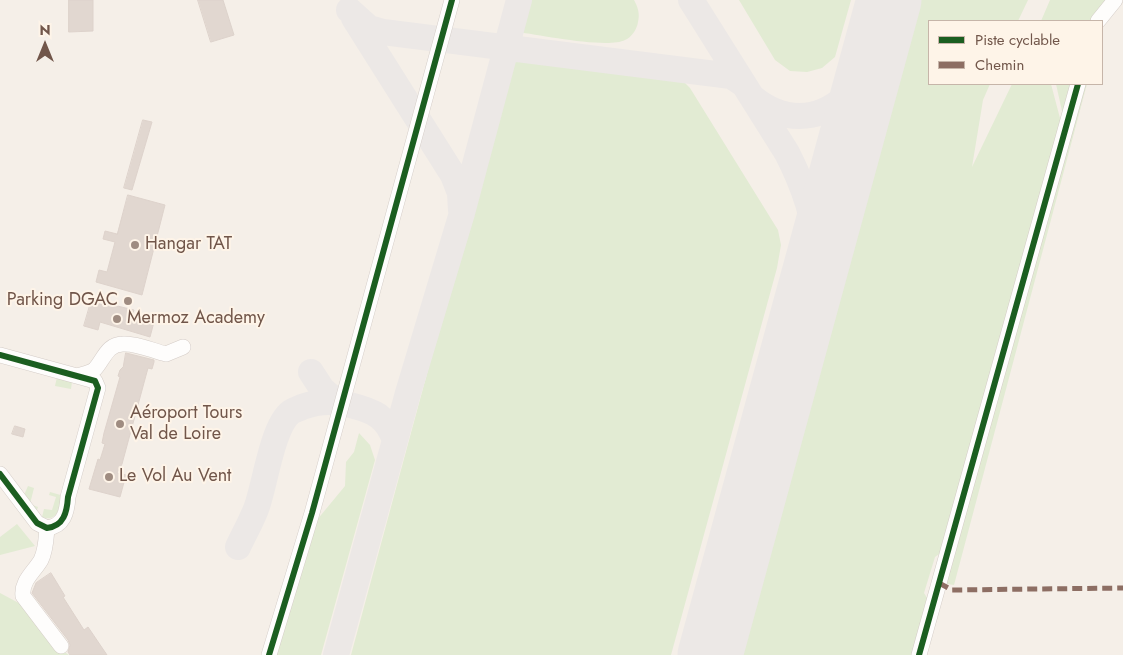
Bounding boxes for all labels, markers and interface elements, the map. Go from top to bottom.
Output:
north arrow [20,20,70,70]
text: N [39,20,51,40]
legend [928,20,1103,85]
text: Piste cyclable [975,29,1060,51]
text: Chemin [975,54,1024,76]
place label: Hangar TAT [145,234,232,256]
marker: Hangar TAT [129,239,141,251]
place label: Parking DGAC [7,290,118,312]
marker: Parking DGAC [122,295,134,307]
place label: Mermoz Academy [127,308,265,330]
marker: Mermoz Academy [111,313,123,325]
place label: Aéroport Tours Val de Loire [130,403,242,446]
marker: Aéroport Tours Val de Loire [114,418,126,430]
place label: Le Vol Au Vent [119,466,231,488]
marker: Le Vol Au Vent [103,471,115,483]

